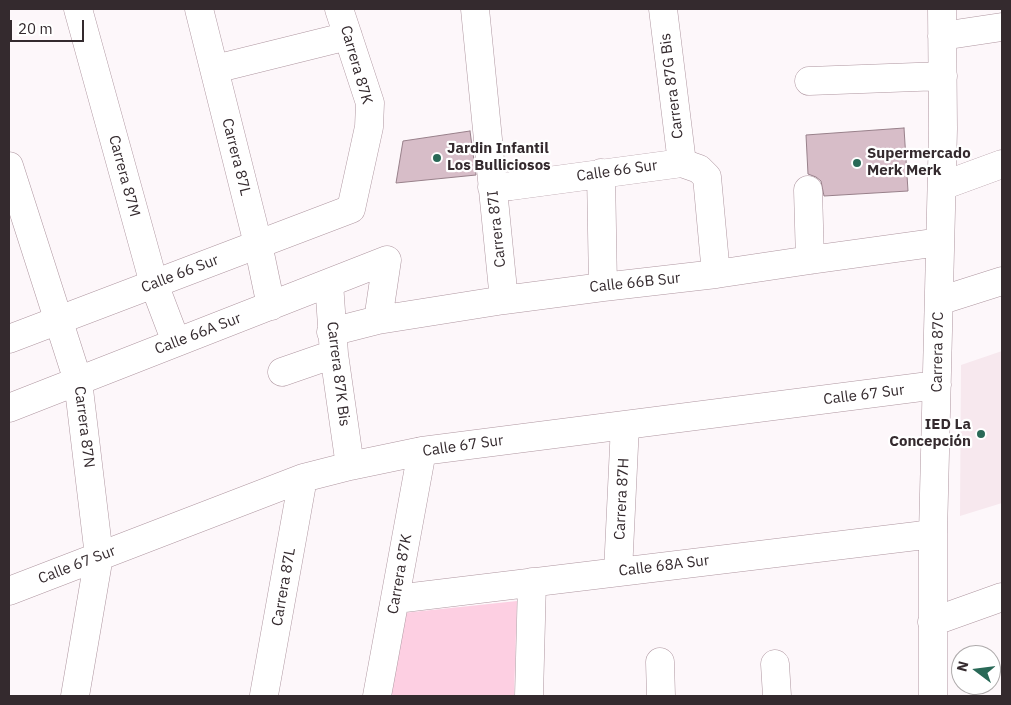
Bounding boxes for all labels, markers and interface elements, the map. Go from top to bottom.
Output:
scale bar [12,10,86,42]
text: 20 m [18,19,53,38]
street label: Carrera 87K [336,24,376,106]
street label: Carrera 87G Bis [657,32,687,140]
street label: Carrera 87L [218,116,254,198]
street label: Carrera 87M [104,133,144,219]
place label: Jardin Infantil Los Bulliciosos [447,140,551,175]
place label: Supermercado Merk Merk [867,145,971,180]
marker: Jardin Infantil Los Bulliciosos [431,152,443,164]
street label: Calle 66 Sur [575,156,659,186]
marker: Supermercado Merk Merk [851,157,863,169]
street label: Carrera 87I [484,190,510,268]
street label: Calle 66 Sur [139,251,221,297]
street label: Calle 66B Sur [589,269,681,297]
street label: Calle 66A Sur [152,309,244,359]
street label: Carrera 87C [928,311,948,393]
street label: Carrera 87K Bis [323,321,353,427]
street label: Calle 67 Sur [822,381,906,409]
street label: Carrera 87N [70,385,98,469]
place label: IED La Concepción [889,416,971,451]
marker: IED La Concepción [975,428,987,440]
street label: Calle 67 Sur [421,431,505,461]
street label: Carrera 87H [611,458,633,540]
street label: Carrera 87K [384,533,416,615]
street label: Calle 67 Sur [36,542,118,588]
street label: Carrera 87L [268,547,300,627]
street label: Calle 68A Sur [618,552,710,580]
north arrow [951,645,1001,695]
text: N [952,659,972,674]

